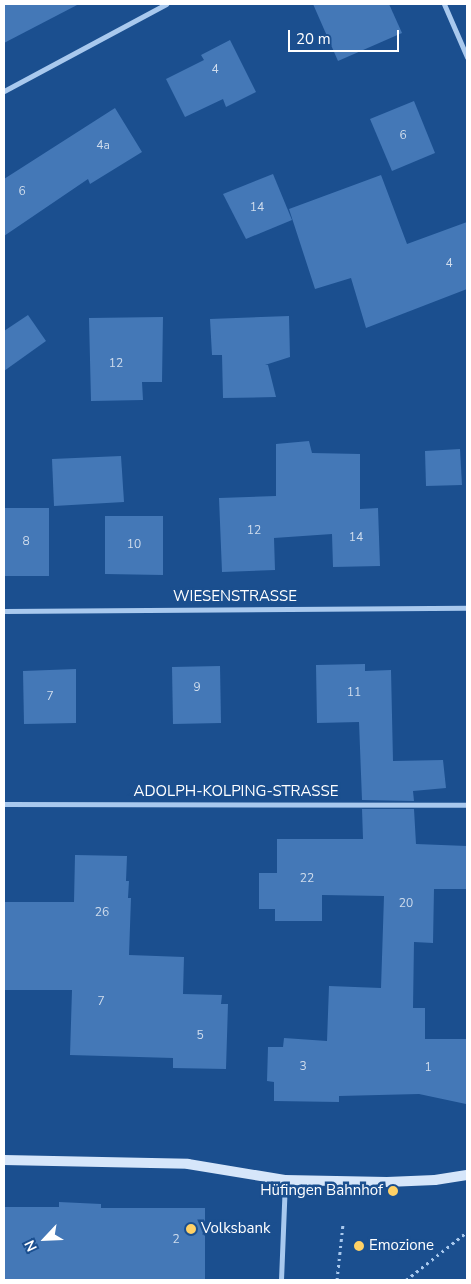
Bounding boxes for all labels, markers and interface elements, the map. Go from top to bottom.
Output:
scale bar [291,20,402,52]
text: 20 m [296,29,331,49]
house number: 4 [211,63,219,77]
house number: 6 [399,129,407,143]
house number: 4a [96,139,110,153]
house number: 6 [18,185,26,199]
house number: 14 [250,201,264,215]
house number: 4 [445,257,453,271]
house number: 12 [109,357,123,371]
house number: 12 [247,524,261,538]
house number: 14 [349,531,363,545]
house number: 8 [22,535,30,549]
house number: 10 [127,538,141,552]
street label: WIESENSTRASSE [173,588,297,606]
house number: 9 [193,681,201,695]
house number: 11 [347,686,361,700]
house number: 7 [46,690,54,704]
street label: ADOLPH-KOLPING-STRASSE [134,783,338,801]
house number: 22 [300,872,314,886]
house number: 20 [399,897,413,911]
house number: 26 [95,906,109,920]
house number: 7 [97,995,105,1009]
house number: 5 [196,1029,204,1043]
house number: 3 [299,1060,307,1074]
house number: 1 [424,1061,432,1075]
place label: Hüfingen Bahnhof [260,1182,383,1200]
marker: Hüfingen Bahnhof [387,1185,399,1197]
north arrow [20,1214,70,1264]
place label: Volksbank [201,1220,271,1238]
marker: Volksbank [185,1223,197,1235]
house number: 2 [172,1233,180,1247]
text: N [20,1237,42,1254]
place label: Emozione [369,1237,434,1255]
marker: Emozione [353,1240,365,1252]

